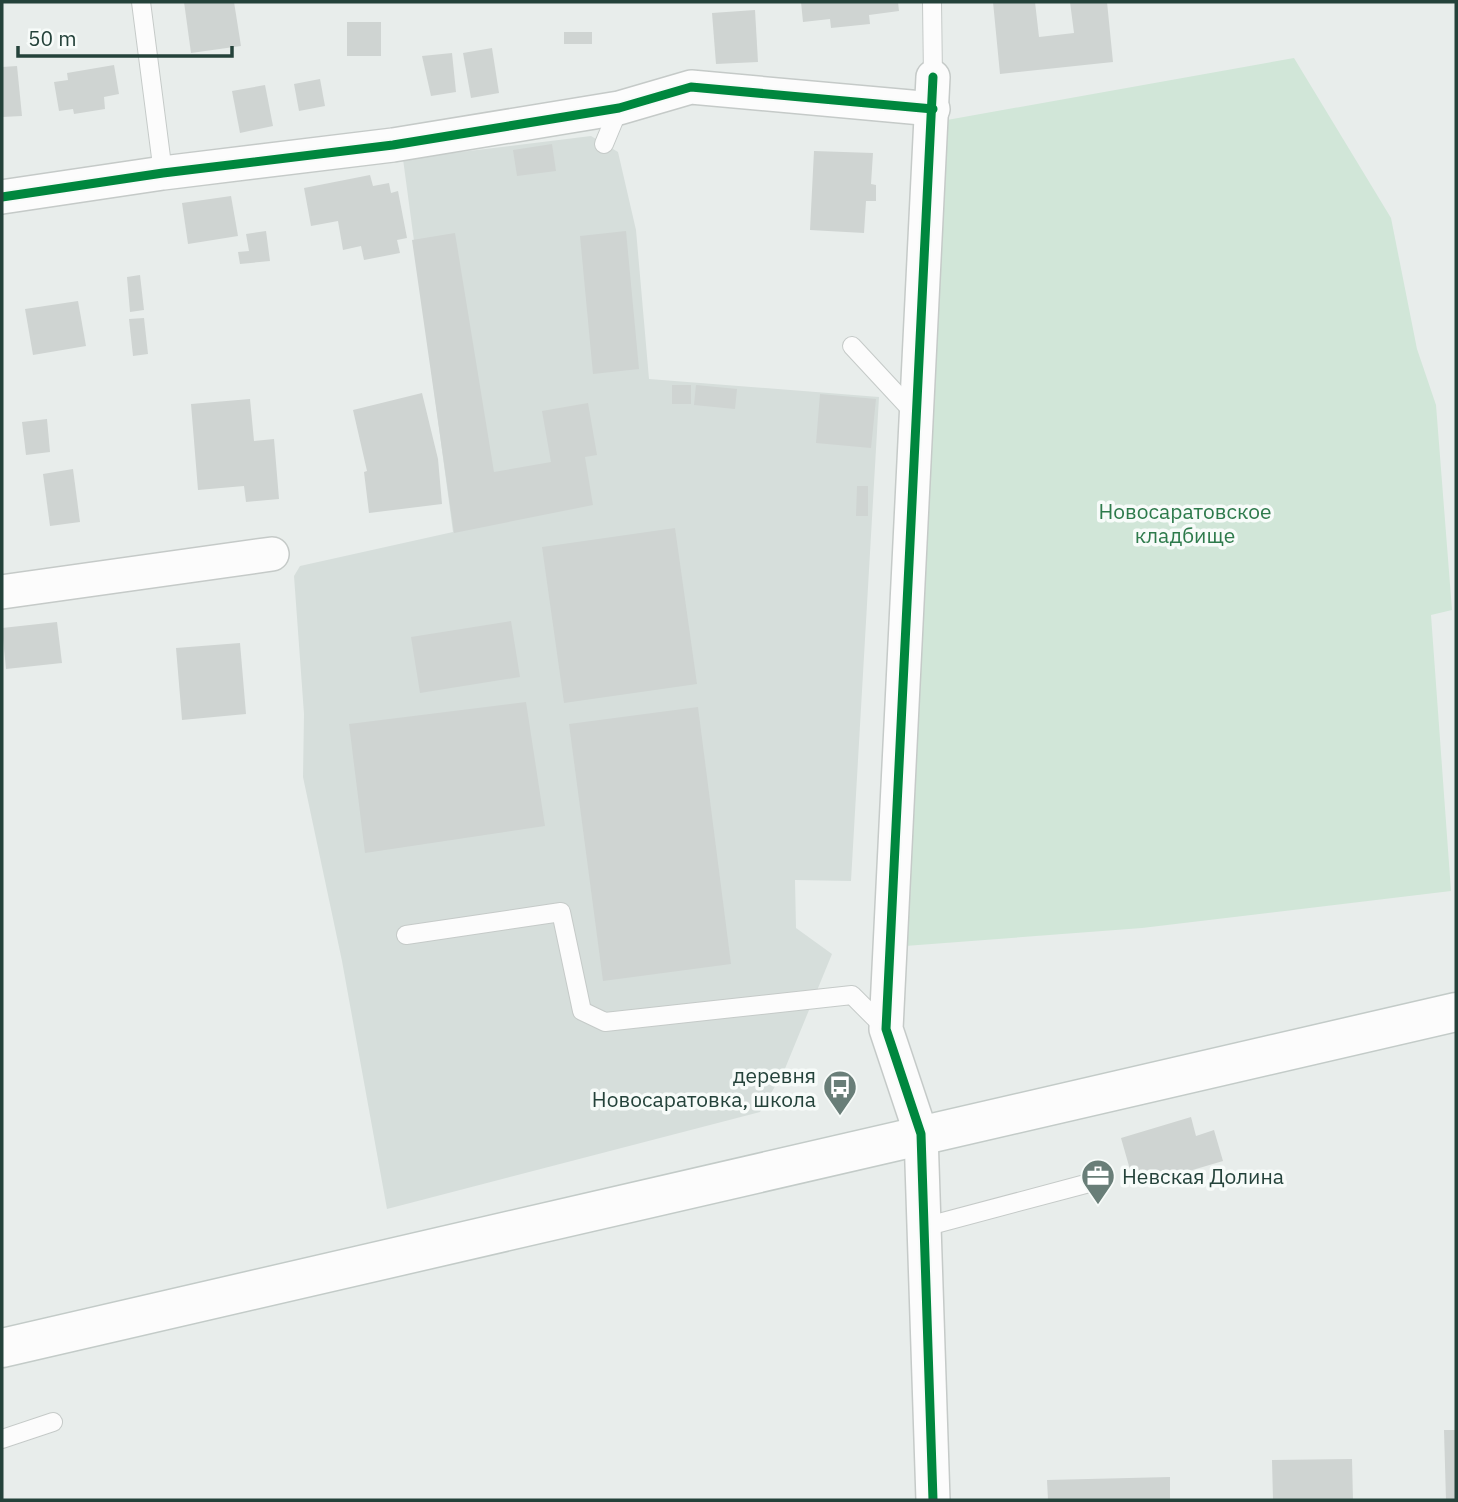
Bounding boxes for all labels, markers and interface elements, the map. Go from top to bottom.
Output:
scale bar [18,14,231,58]
text: 50 m [28,24,77,52]
park label: Новосаратовское кладбище [1098,497,1272,549]
place label: деревня Новосаратовка, школа [592,1061,816,1113]
bus stop icon: деревня Новосаратовка, школа [821,1068,859,1117]
office icon: Невская Долина [1079,1157,1117,1206]
place label: Невская Долина [1122,1162,1284,1190]

